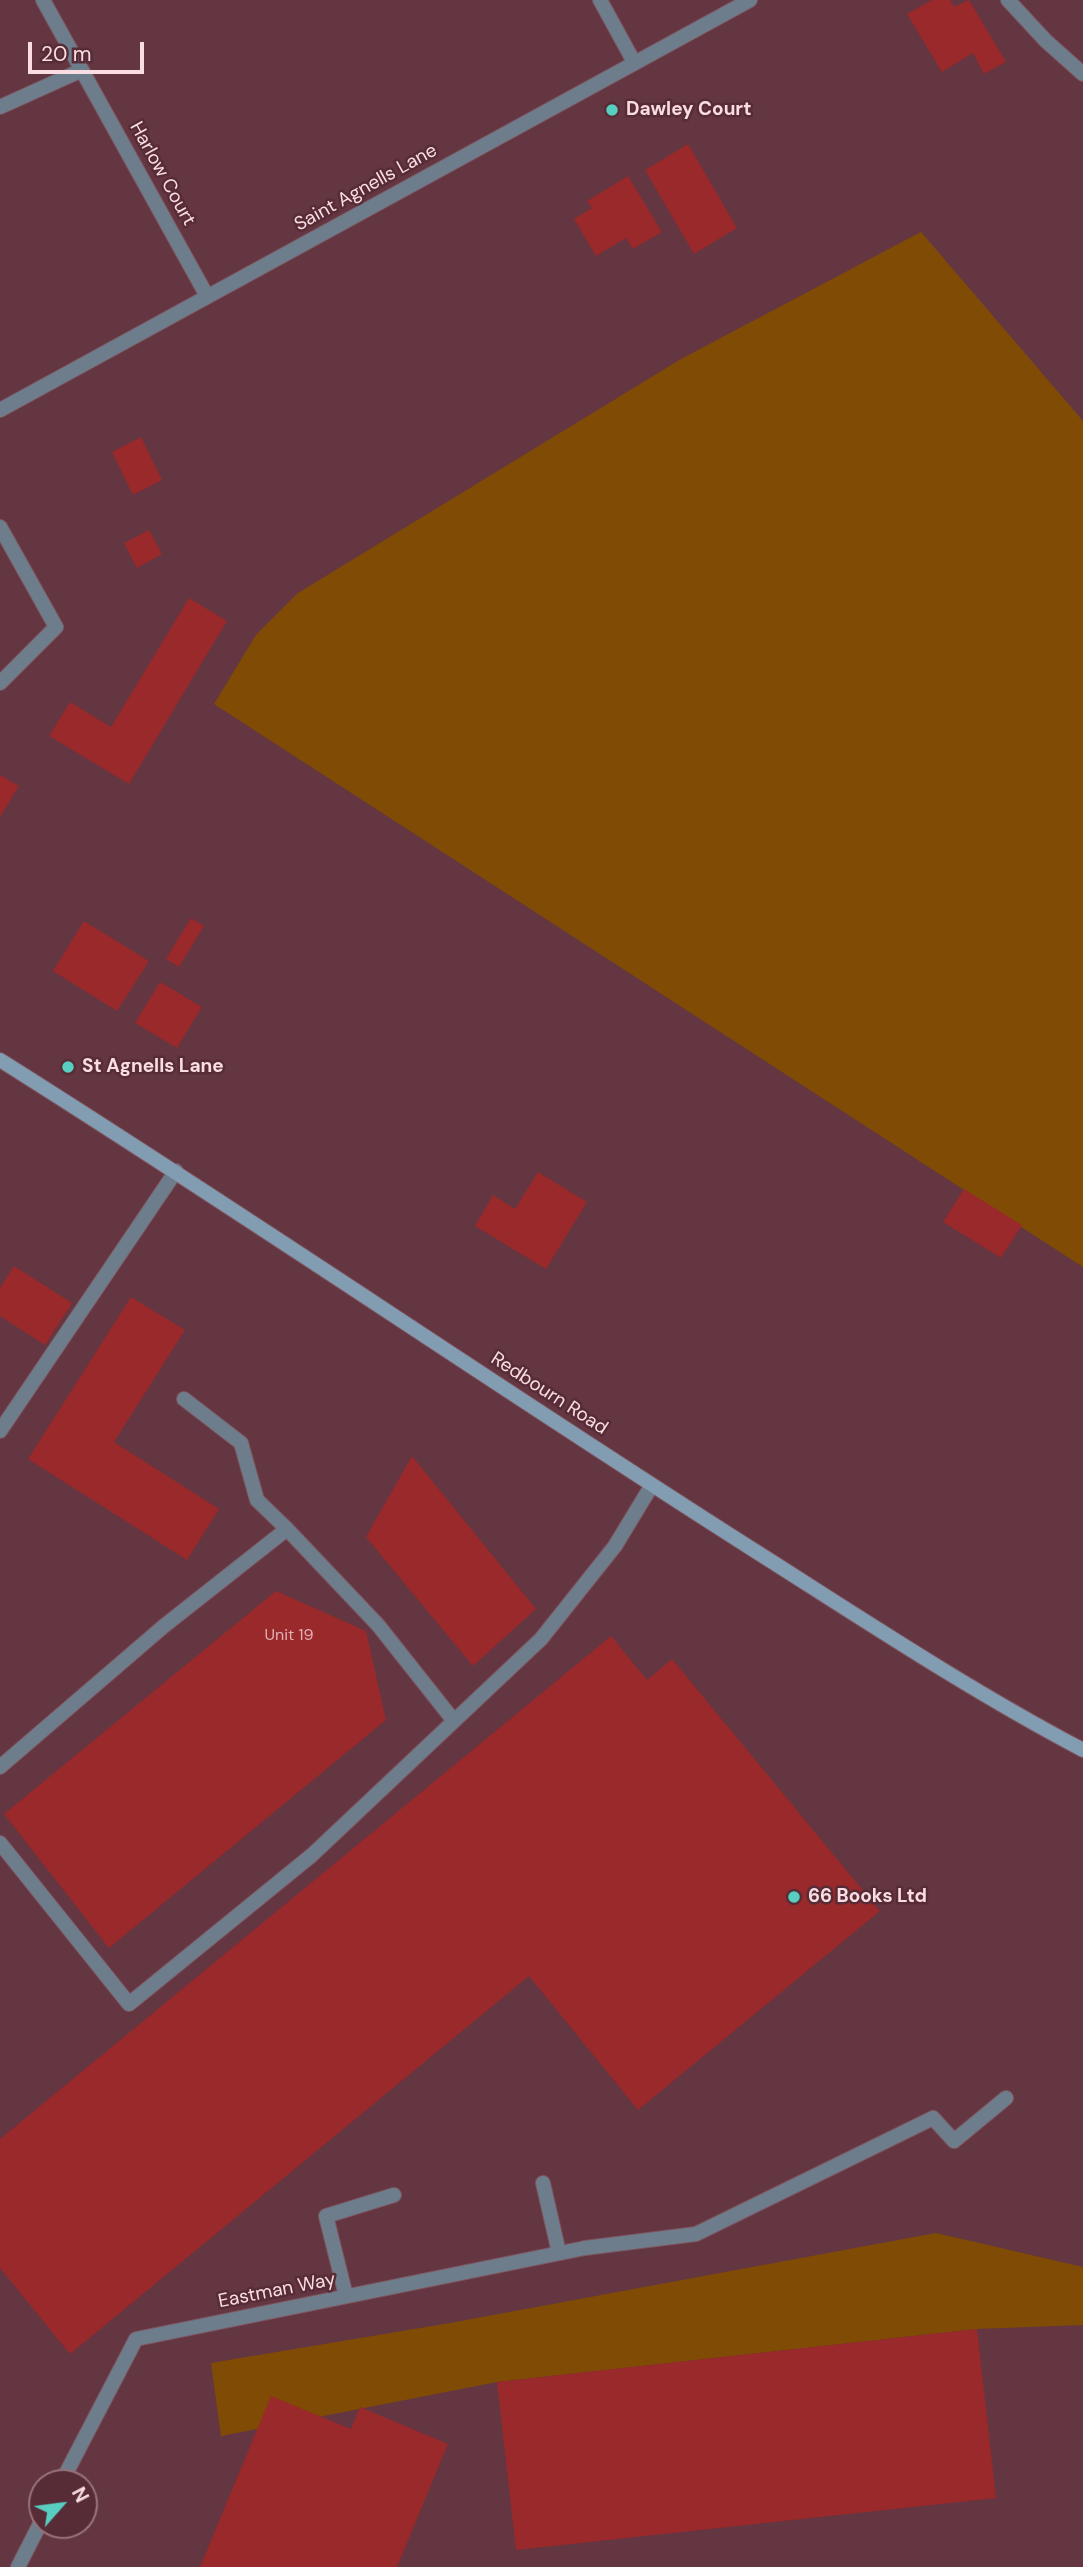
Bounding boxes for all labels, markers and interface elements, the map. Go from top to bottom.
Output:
scale bar [32,28,147,72]
text: 20 m [41,40,92,68]
place label: Dawley Court [626,99,751,121]
marker: Dawley Court [604,102,620,118]
street label: Harlow Court [124,118,200,230]
street label: Saint Agnells Lane [291,139,441,237]
place label: St Agnells Lane [82,1056,224,1078]
marker: St Agnells Lane [60,1059,76,1075]
street label: Redbourn Road [486,1348,612,1440]
house number: Unit 19 [264,1626,314,1646]
place label: 66 Books Ltd [808,1886,927,1908]
marker: 66 Books Ltd [786,1889,802,1905]
street label: Eastman Way [216,2268,338,2314]
north arrow [28,2469,98,2539]
text: N [66,2483,95,2507]

